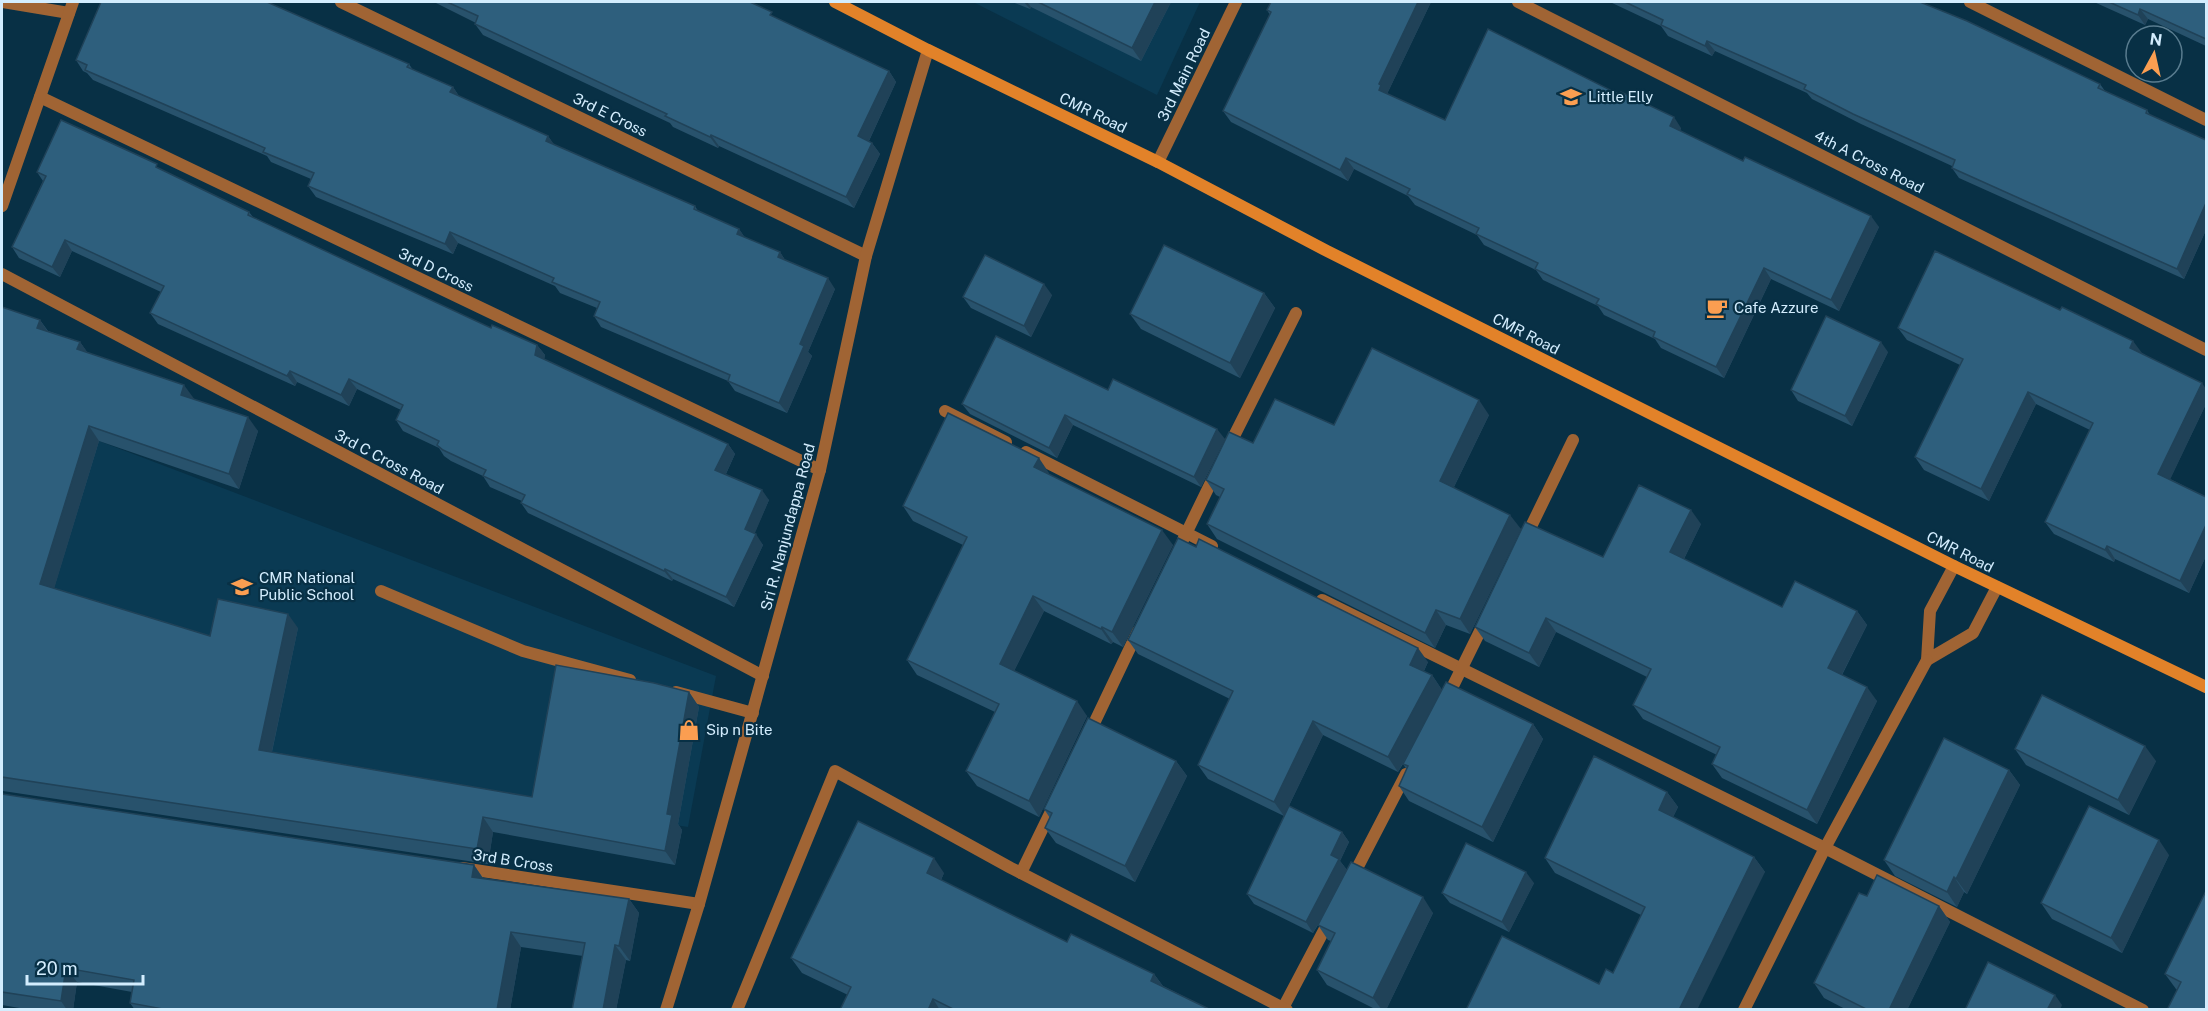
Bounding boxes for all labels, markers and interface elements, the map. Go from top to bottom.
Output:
north arrow [2124,24,2184,84]
street label: 3rd Main Road [1154,26,1213,124]
text: N [2148,29,2164,50]
school or university icon: Little Elly [1559,85,1583,109]
place label: Little Elly [1588,88,1653,105]
street label: 3rd E Cross [570,89,650,140]
street label: CMR Road [1057,89,1130,136]
street label: 4th A Cross Road [1812,127,1927,197]
street label: 3rd D Cross [396,244,477,295]
cafe icon: Cafe Azzure [1705,296,1729,320]
place label: Cafe Azzure [1734,299,1818,316]
street label: CMR Road [1490,309,1563,358]
street label: 3rd C Cross Road [332,426,446,497]
street label: Sri R. Nanjundappa Road [757,441,818,612]
street label: CMR Road [1924,527,1997,576]
place label: CMR National Public School [259,569,355,603]
school or university icon: CMR National Public School [230,575,254,599]
shop icon: Sip n Bite [677,718,701,742]
place label: Sip n Bite [706,721,773,738]
street label: 3rd B Cross [472,846,554,875]
scale bar [27,948,142,986]
text: 20 m [36,958,78,979]

